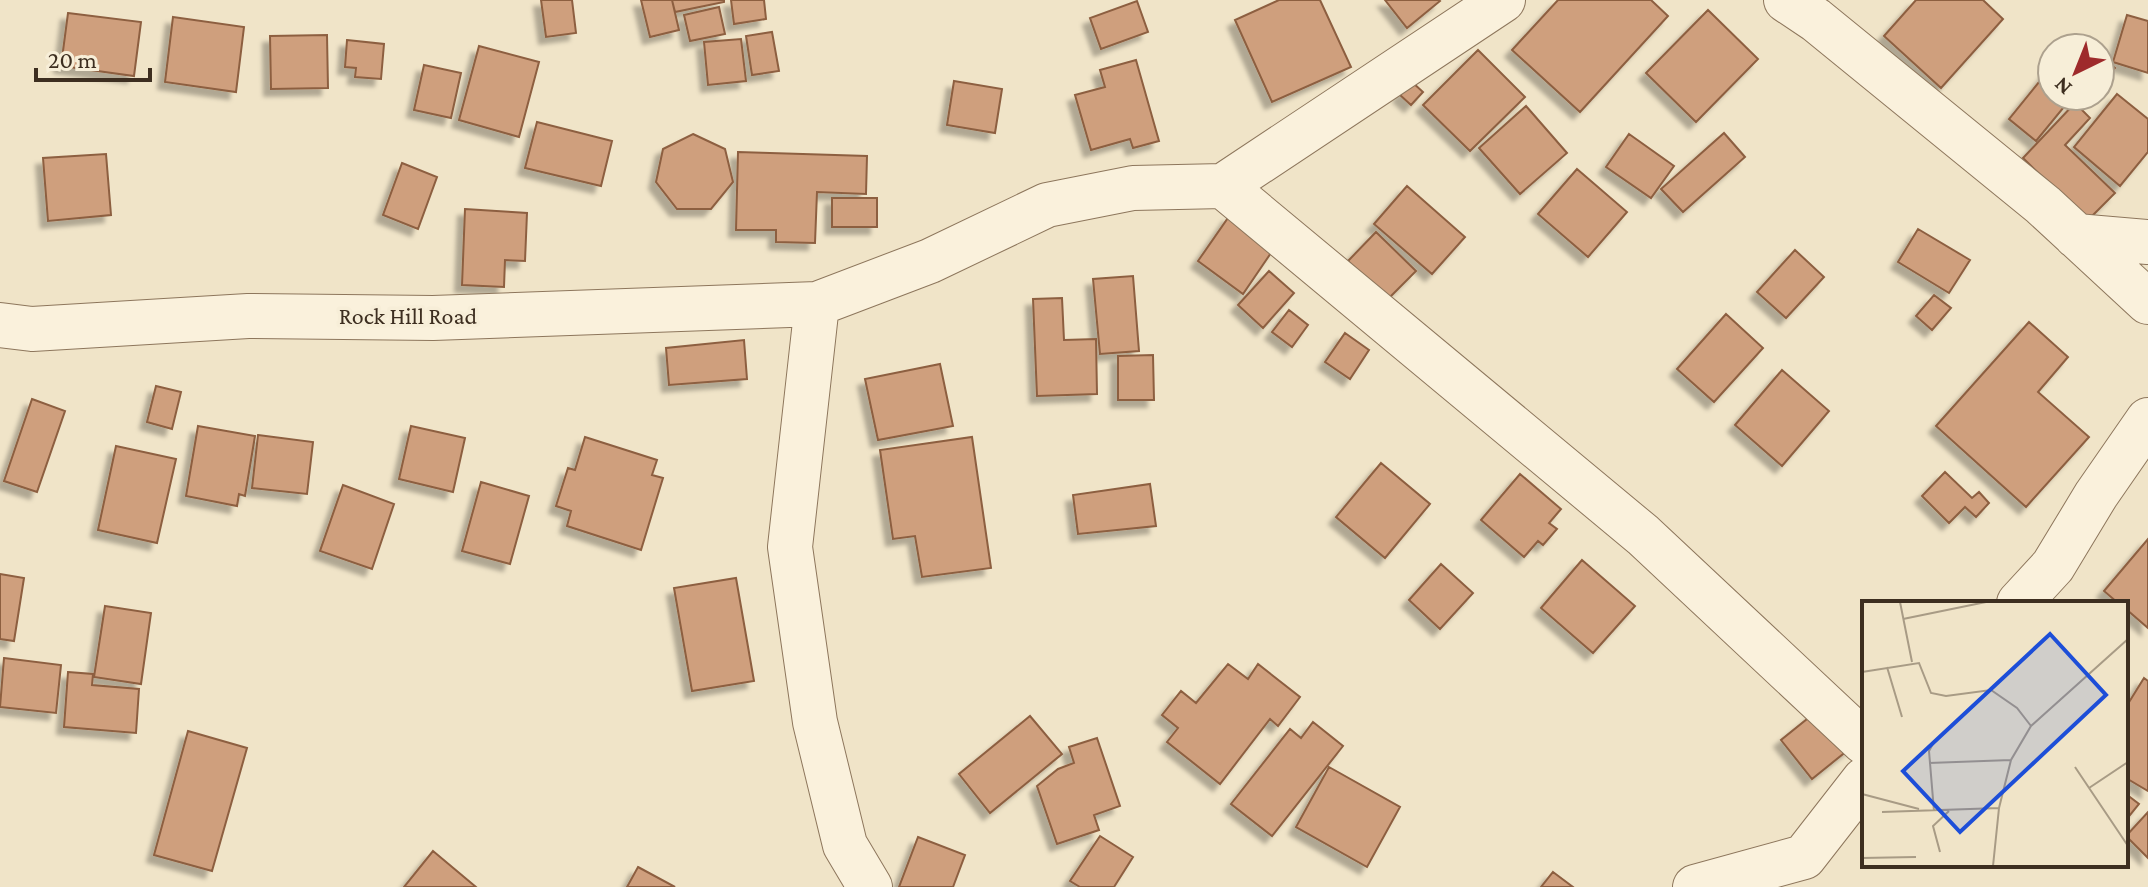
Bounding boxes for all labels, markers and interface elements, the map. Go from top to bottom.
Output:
scale bar [36,32,150,82]
north arrow [2036,32,2116,112]
text: 20 m [48,46,97,73]
text: N [2049,72,2077,101]
street label: Rock Hill Road [339,302,478,329]
inset map [1862,601,2128,867]

